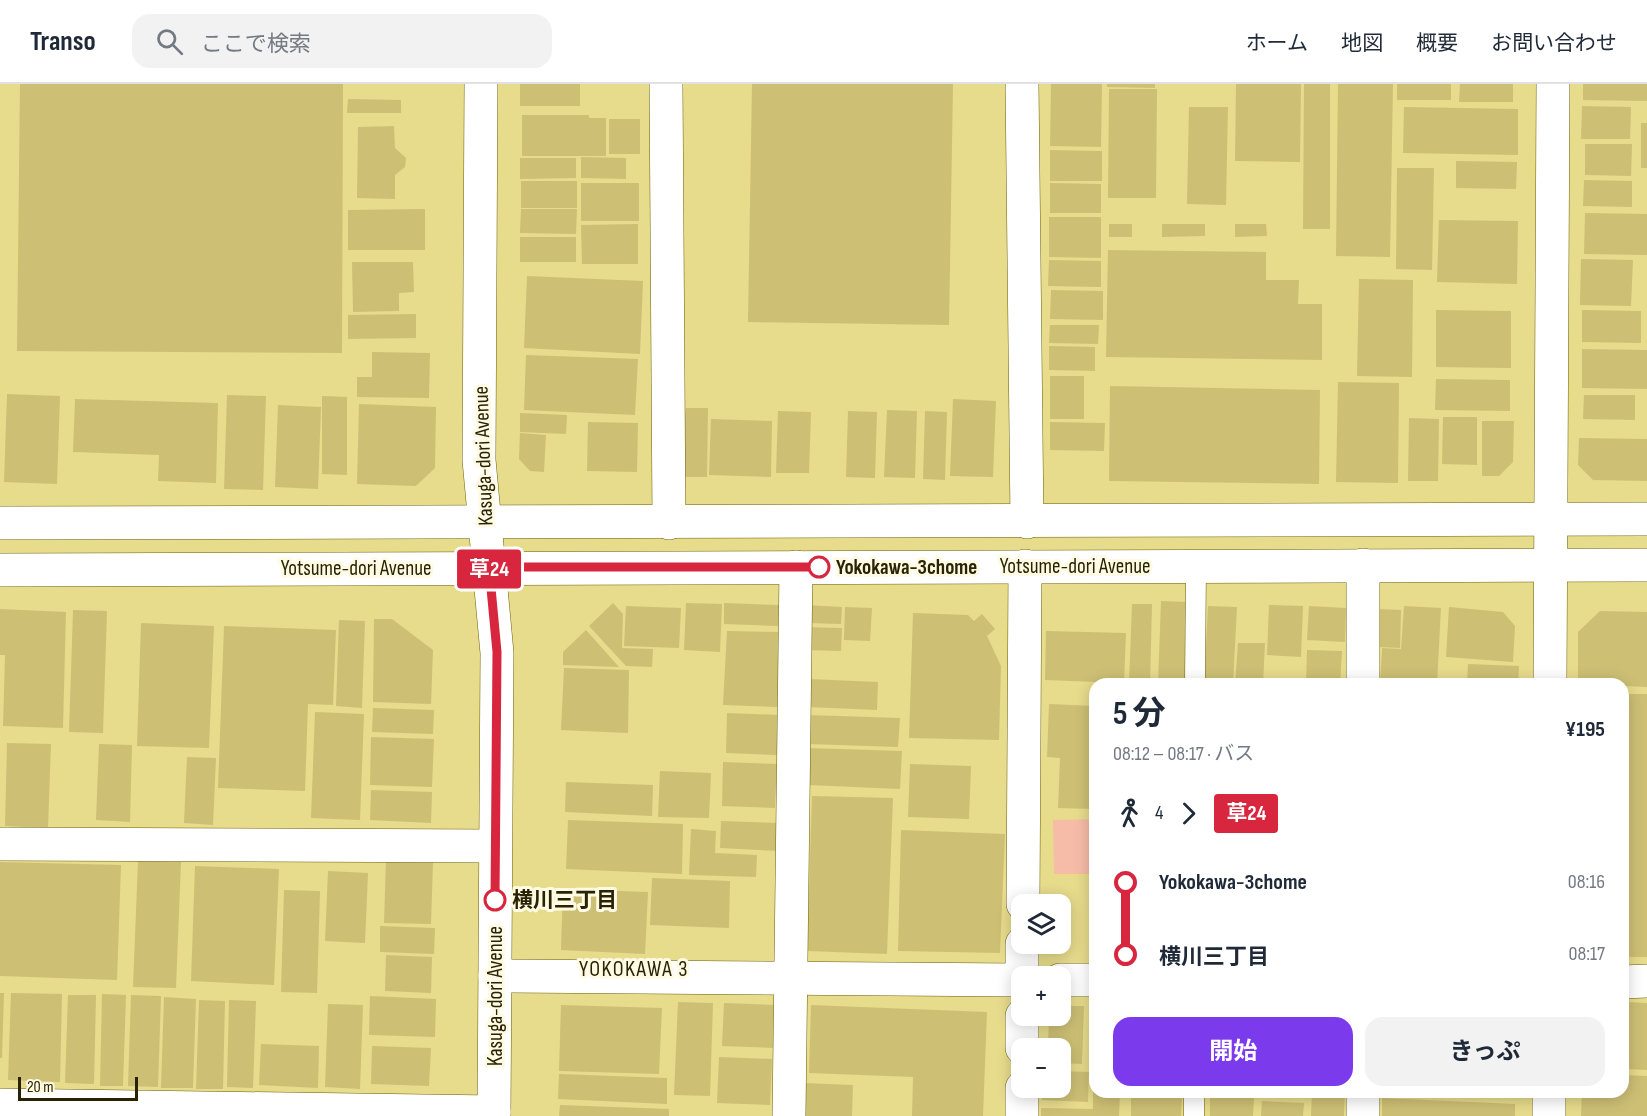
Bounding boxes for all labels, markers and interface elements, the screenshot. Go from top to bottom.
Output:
search box [132,14,552,68]
text: Transo [30,25,96,58]
icon: search [153,25,186,58]
text: ここで検索 [201,31,311,58]
text: ホーム [1246,31,1308,56]
text: 地図 [1341,31,1383,56]
text: 概要 [1416,31,1458,56]
text: お問い合わせ [1491,31,1617,56]
street label: Kasuga-dori Avenue [469,386,498,526]
line badge: 草24 [454,550,524,588]
street label: Yotsume-dori Avenue [1000,554,1150,579]
place label: Yokokawa-3chome [836,555,977,580]
street label: Yotsume-dori Avenue [281,556,431,581]
marker: Yokokawa-3chome [808,556,830,578]
text: 草24 [469,557,509,582]
text: 5 分 [1113,694,1166,734]
text: ¥195 [1565,716,1605,743]
text: 08:12 – 08:17 · バス [1113,742,1254,766]
icon: walk [1113,797,1146,830]
icon: forward [1172,797,1205,830]
text: 4 [1155,801,1163,825]
text: 草24 [1226,801,1266,826]
text: Yokokawa-3chome [1159,869,1307,896]
text: 08:16 [1568,870,1605,894]
place label: 横川三丁目 [512,888,617,913]
marker: 横川三丁目 [484,889,506,911]
map controls [1011,894,1071,1098]
button: layers [1011,894,1071,954]
street label: Kasuga-dori Avenue [483,926,508,1066]
text: 08:17 [1569,942,1605,966]
text: 横川三丁目 [1159,944,1269,971]
district label: YOKOKAWA 3 [579,956,689,983]
button: + [1011,966,1071,1026]
button: 開始 [1113,1017,1353,1086]
button: きっぷ [1365,1017,1605,1086]
button: − [1011,1038,1071,1098]
scale bar [18,1074,138,1102]
text: 20 m [27,1078,54,1097]

